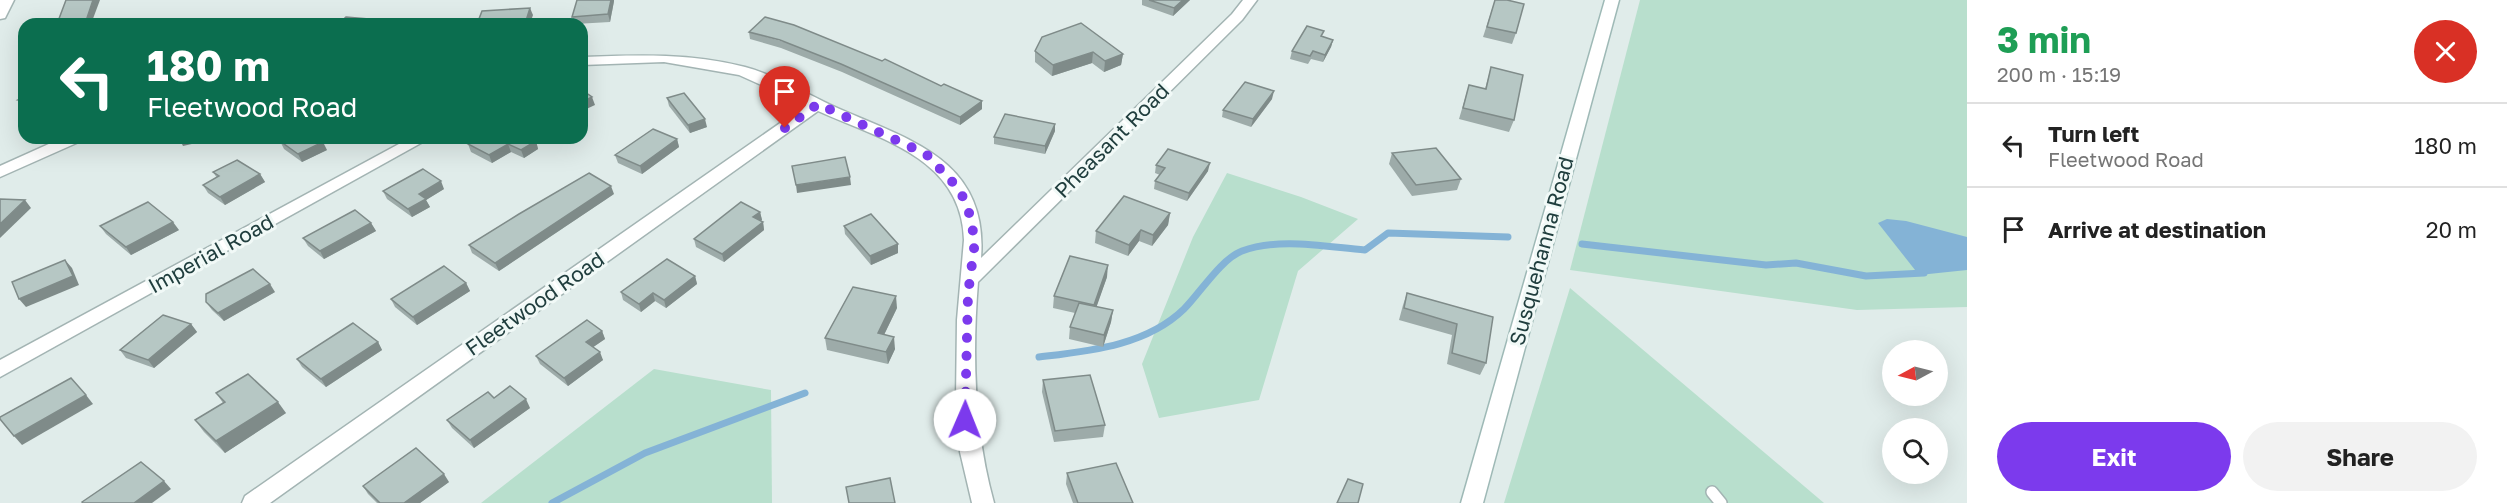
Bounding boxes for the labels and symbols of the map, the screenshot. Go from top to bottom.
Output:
pin [759,66,810,128]
street label: Pheasant Road [1049,78,1174,203]
street label: Susquehanna Road [1503,154,1579,348]
street label: Imperial Road [143,208,278,298]
street label: Fleetwood Road [460,246,609,361]
north arrow [1882,340,1948,406]
position arrow [933,388,997,452]

